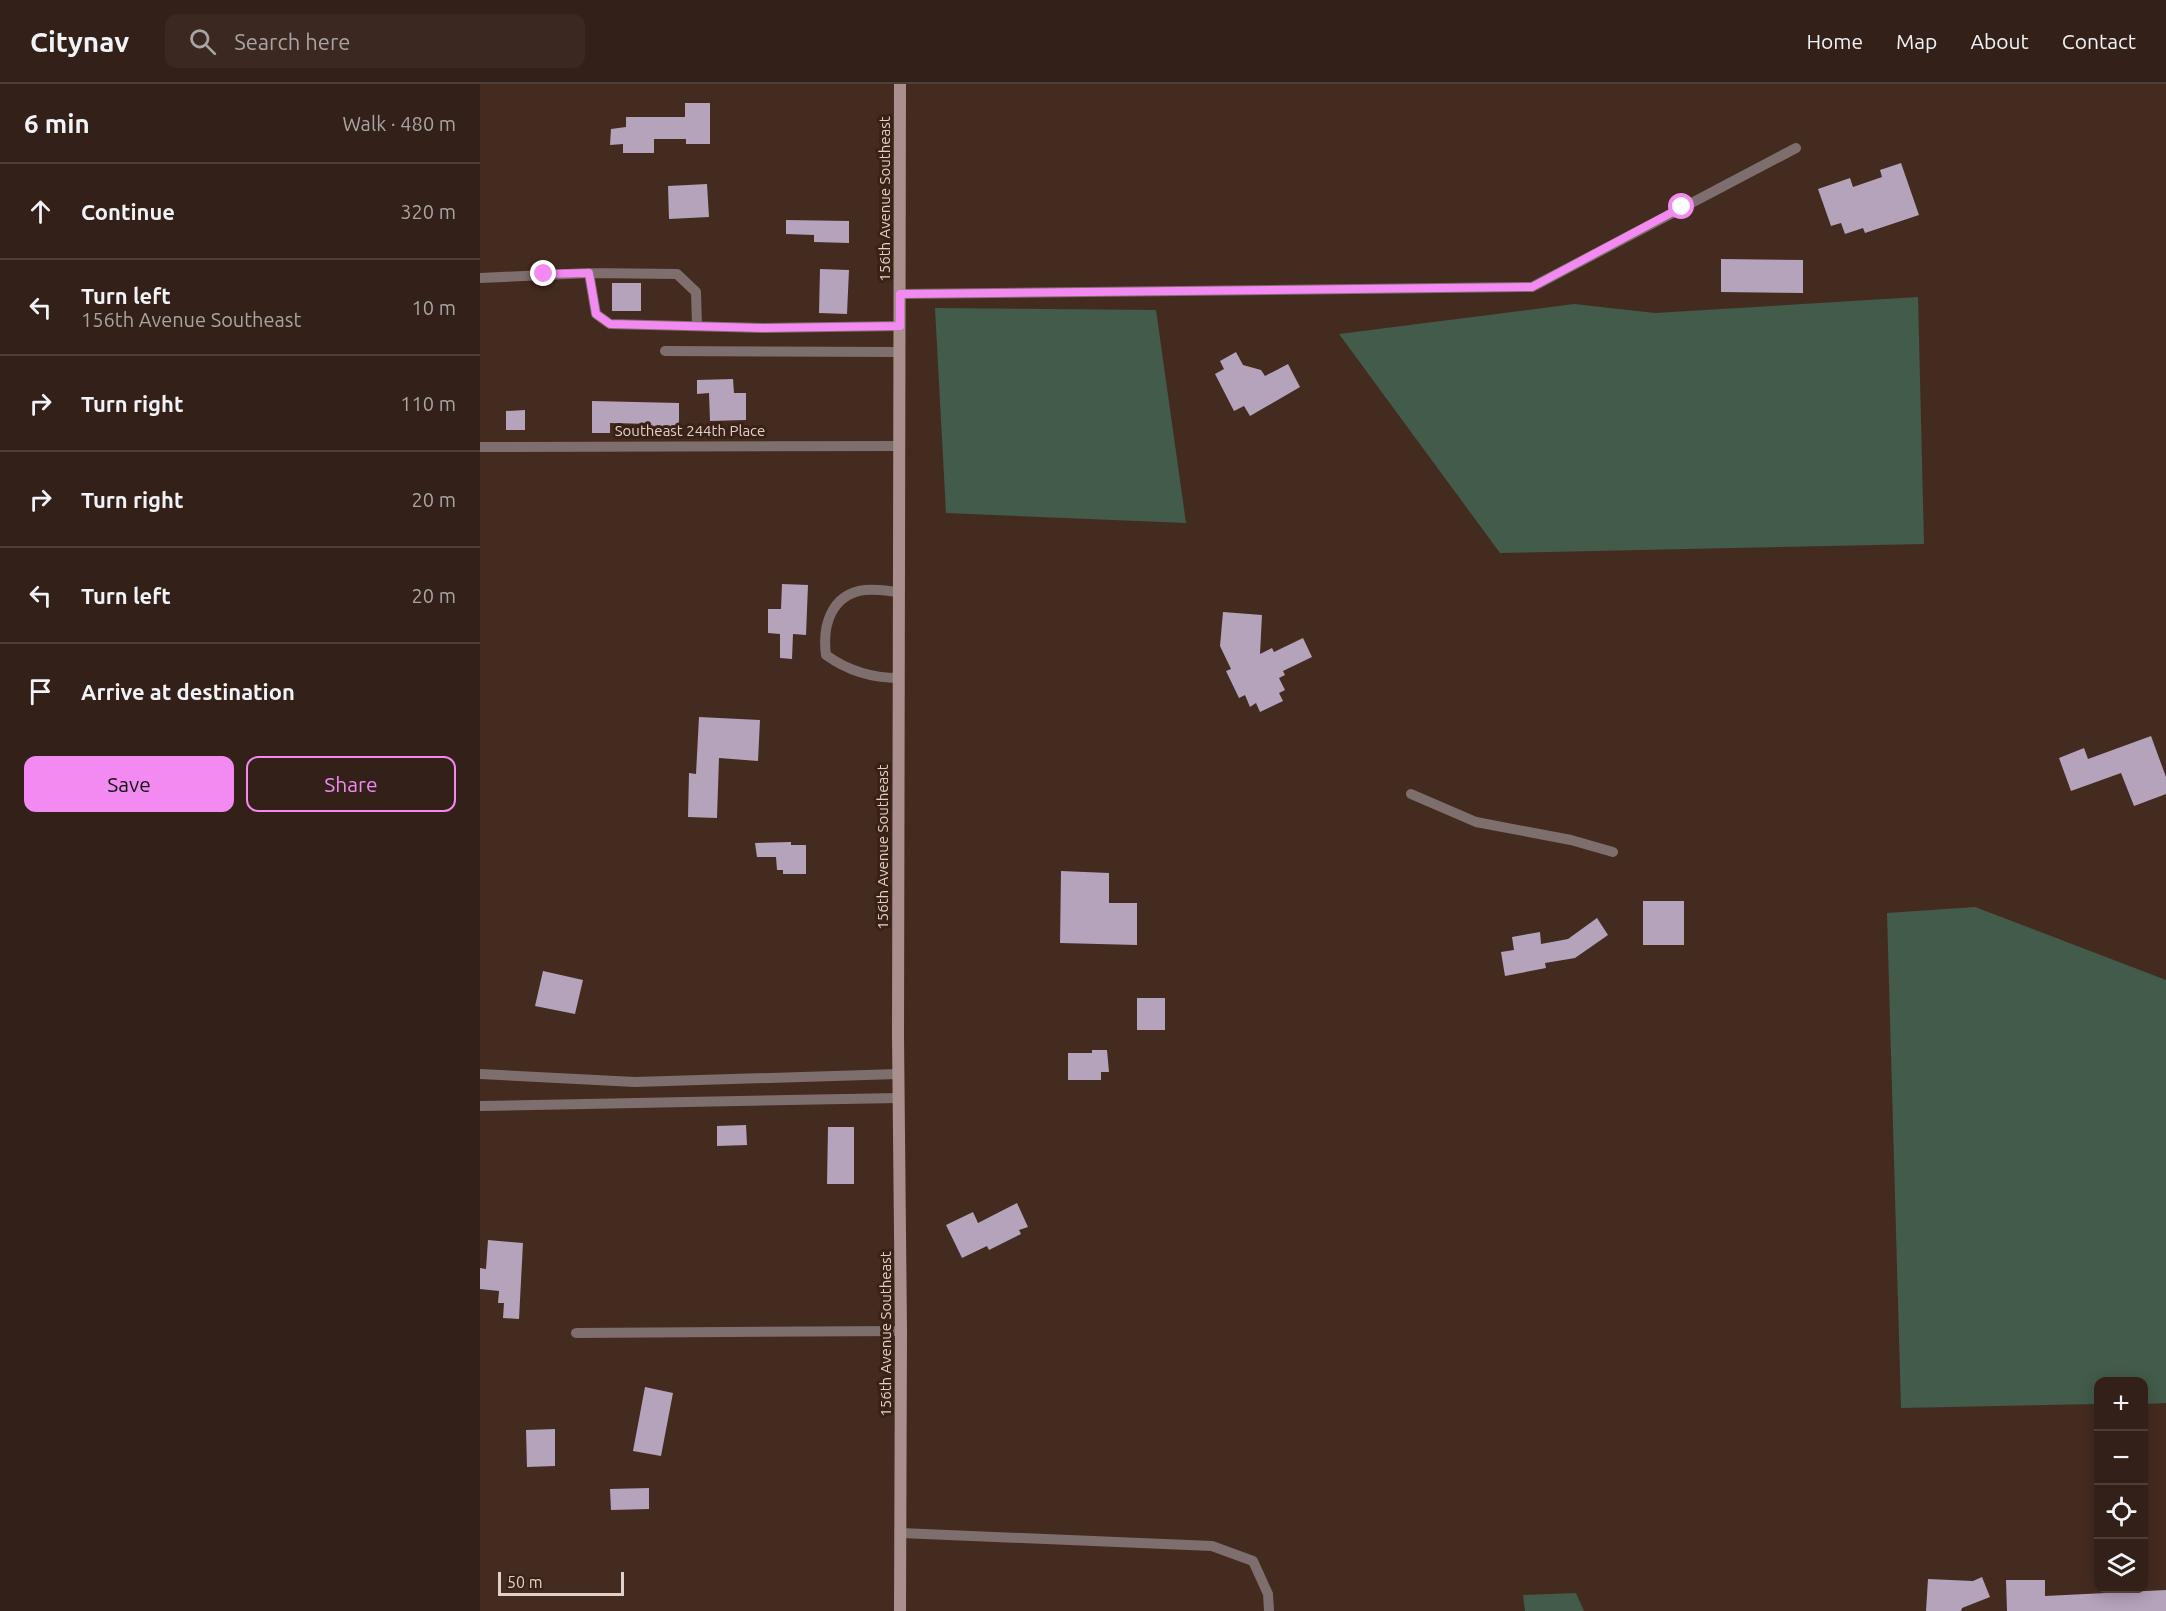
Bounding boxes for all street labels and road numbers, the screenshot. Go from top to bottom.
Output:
street label: 156th Avenue Southeast [876,116,893,282]
street label: Southeast 244th Place [615,422,765,439]
street label: 156th Avenue Southeast [874,764,891,930]
street label: 156th Avenue Southeast [877,1251,894,1417]

